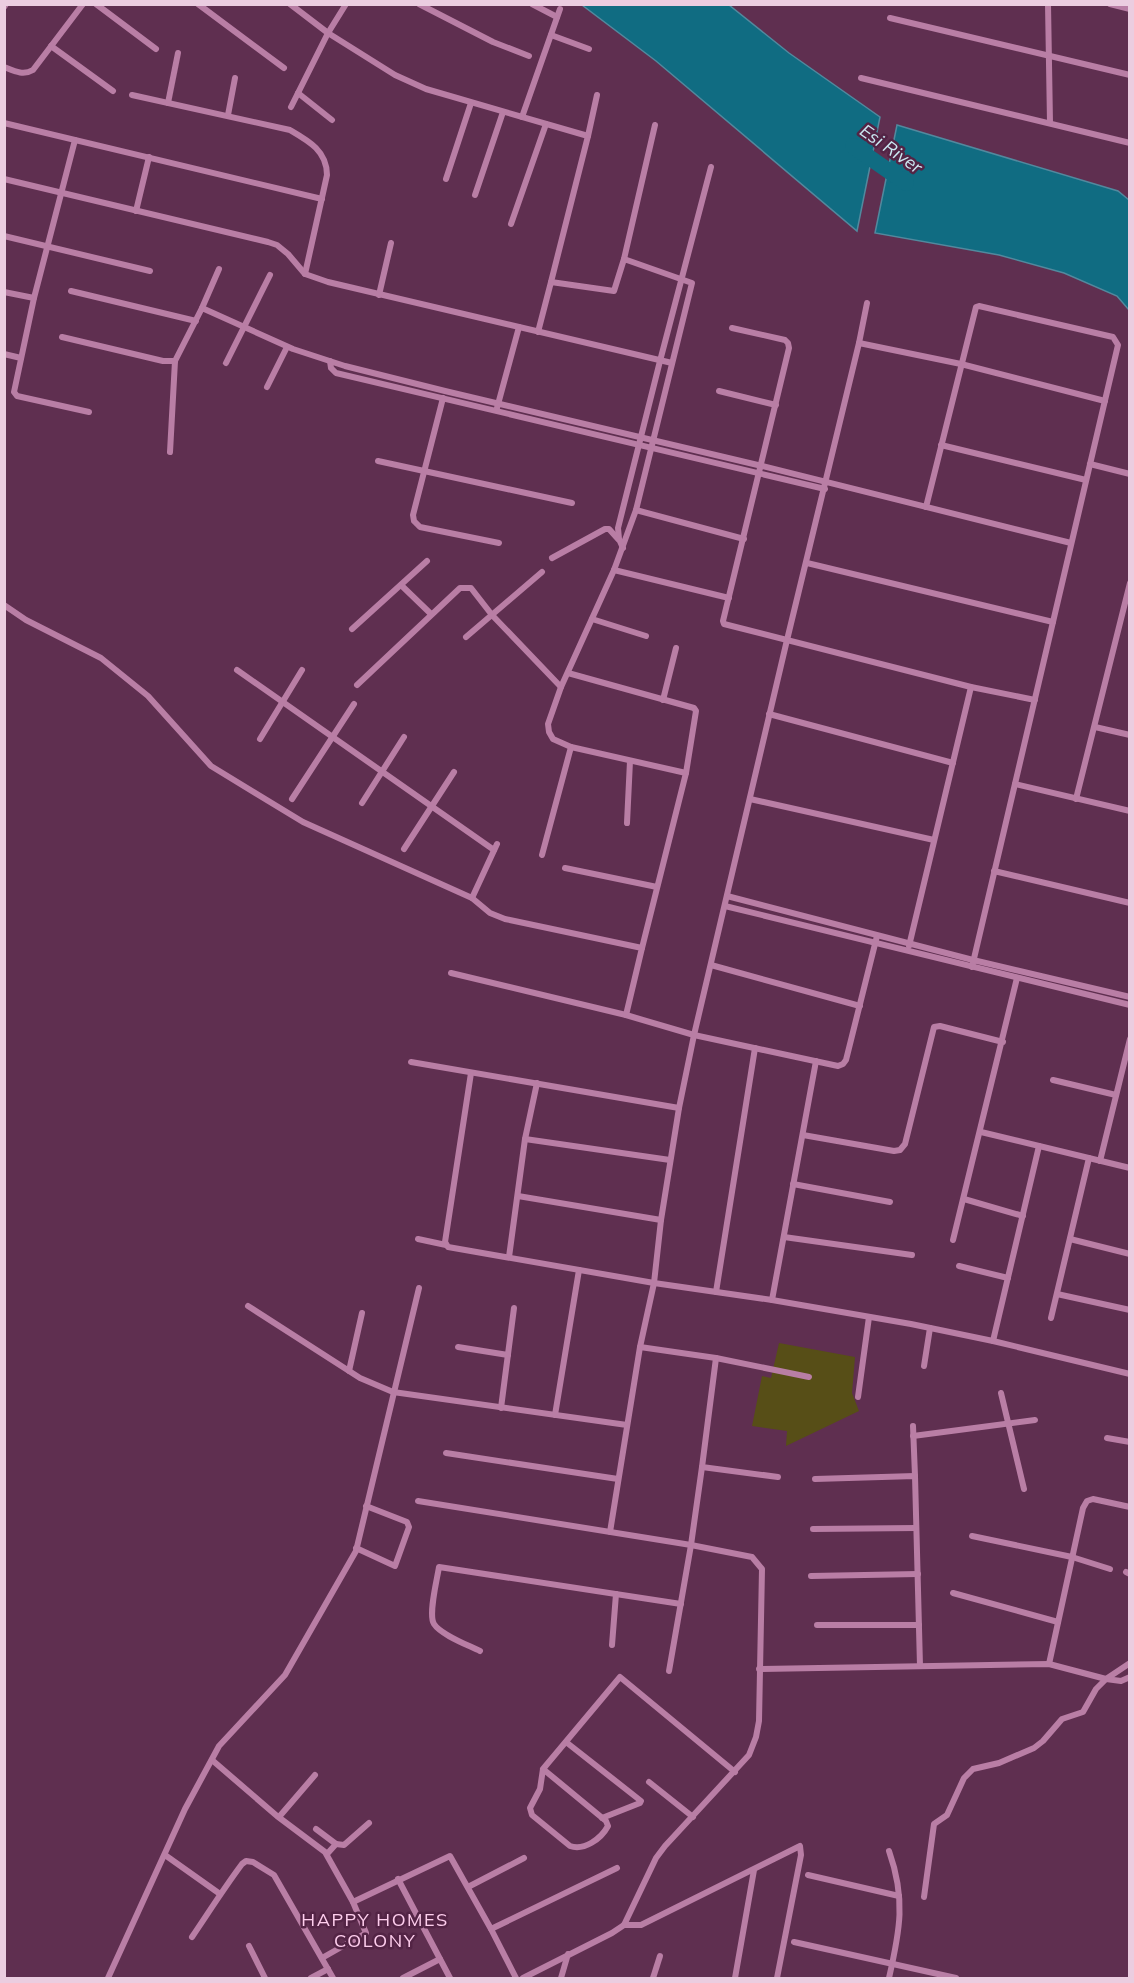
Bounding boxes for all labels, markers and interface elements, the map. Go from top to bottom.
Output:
water label: Esi River [856,119,928,179]
district label: HAPPY HOMES COLONY [301,1908,449,1952]

